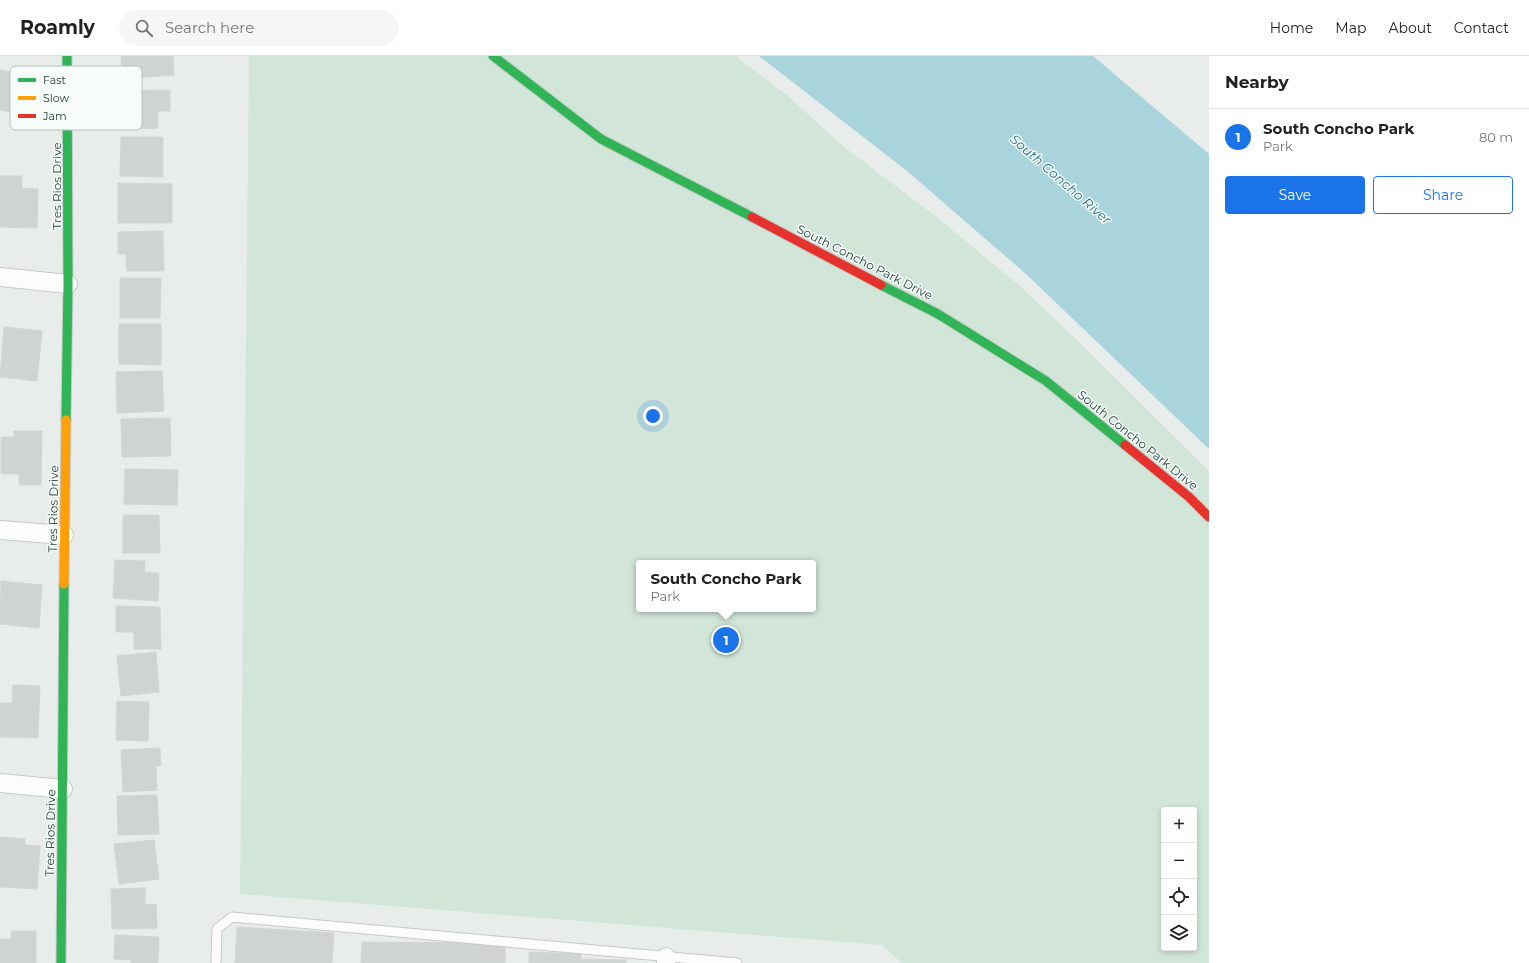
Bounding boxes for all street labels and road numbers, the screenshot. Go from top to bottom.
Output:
street label: Tres Rios Drive [49,142,64,230]
street label: South Concho Park Drive [795,221,935,303]
street label: South Concho Park Drive [1075,387,1201,493]
street label: Tres Rios Drive [45,465,61,553]
street label: Tres Rios Drive [42,789,58,877]

